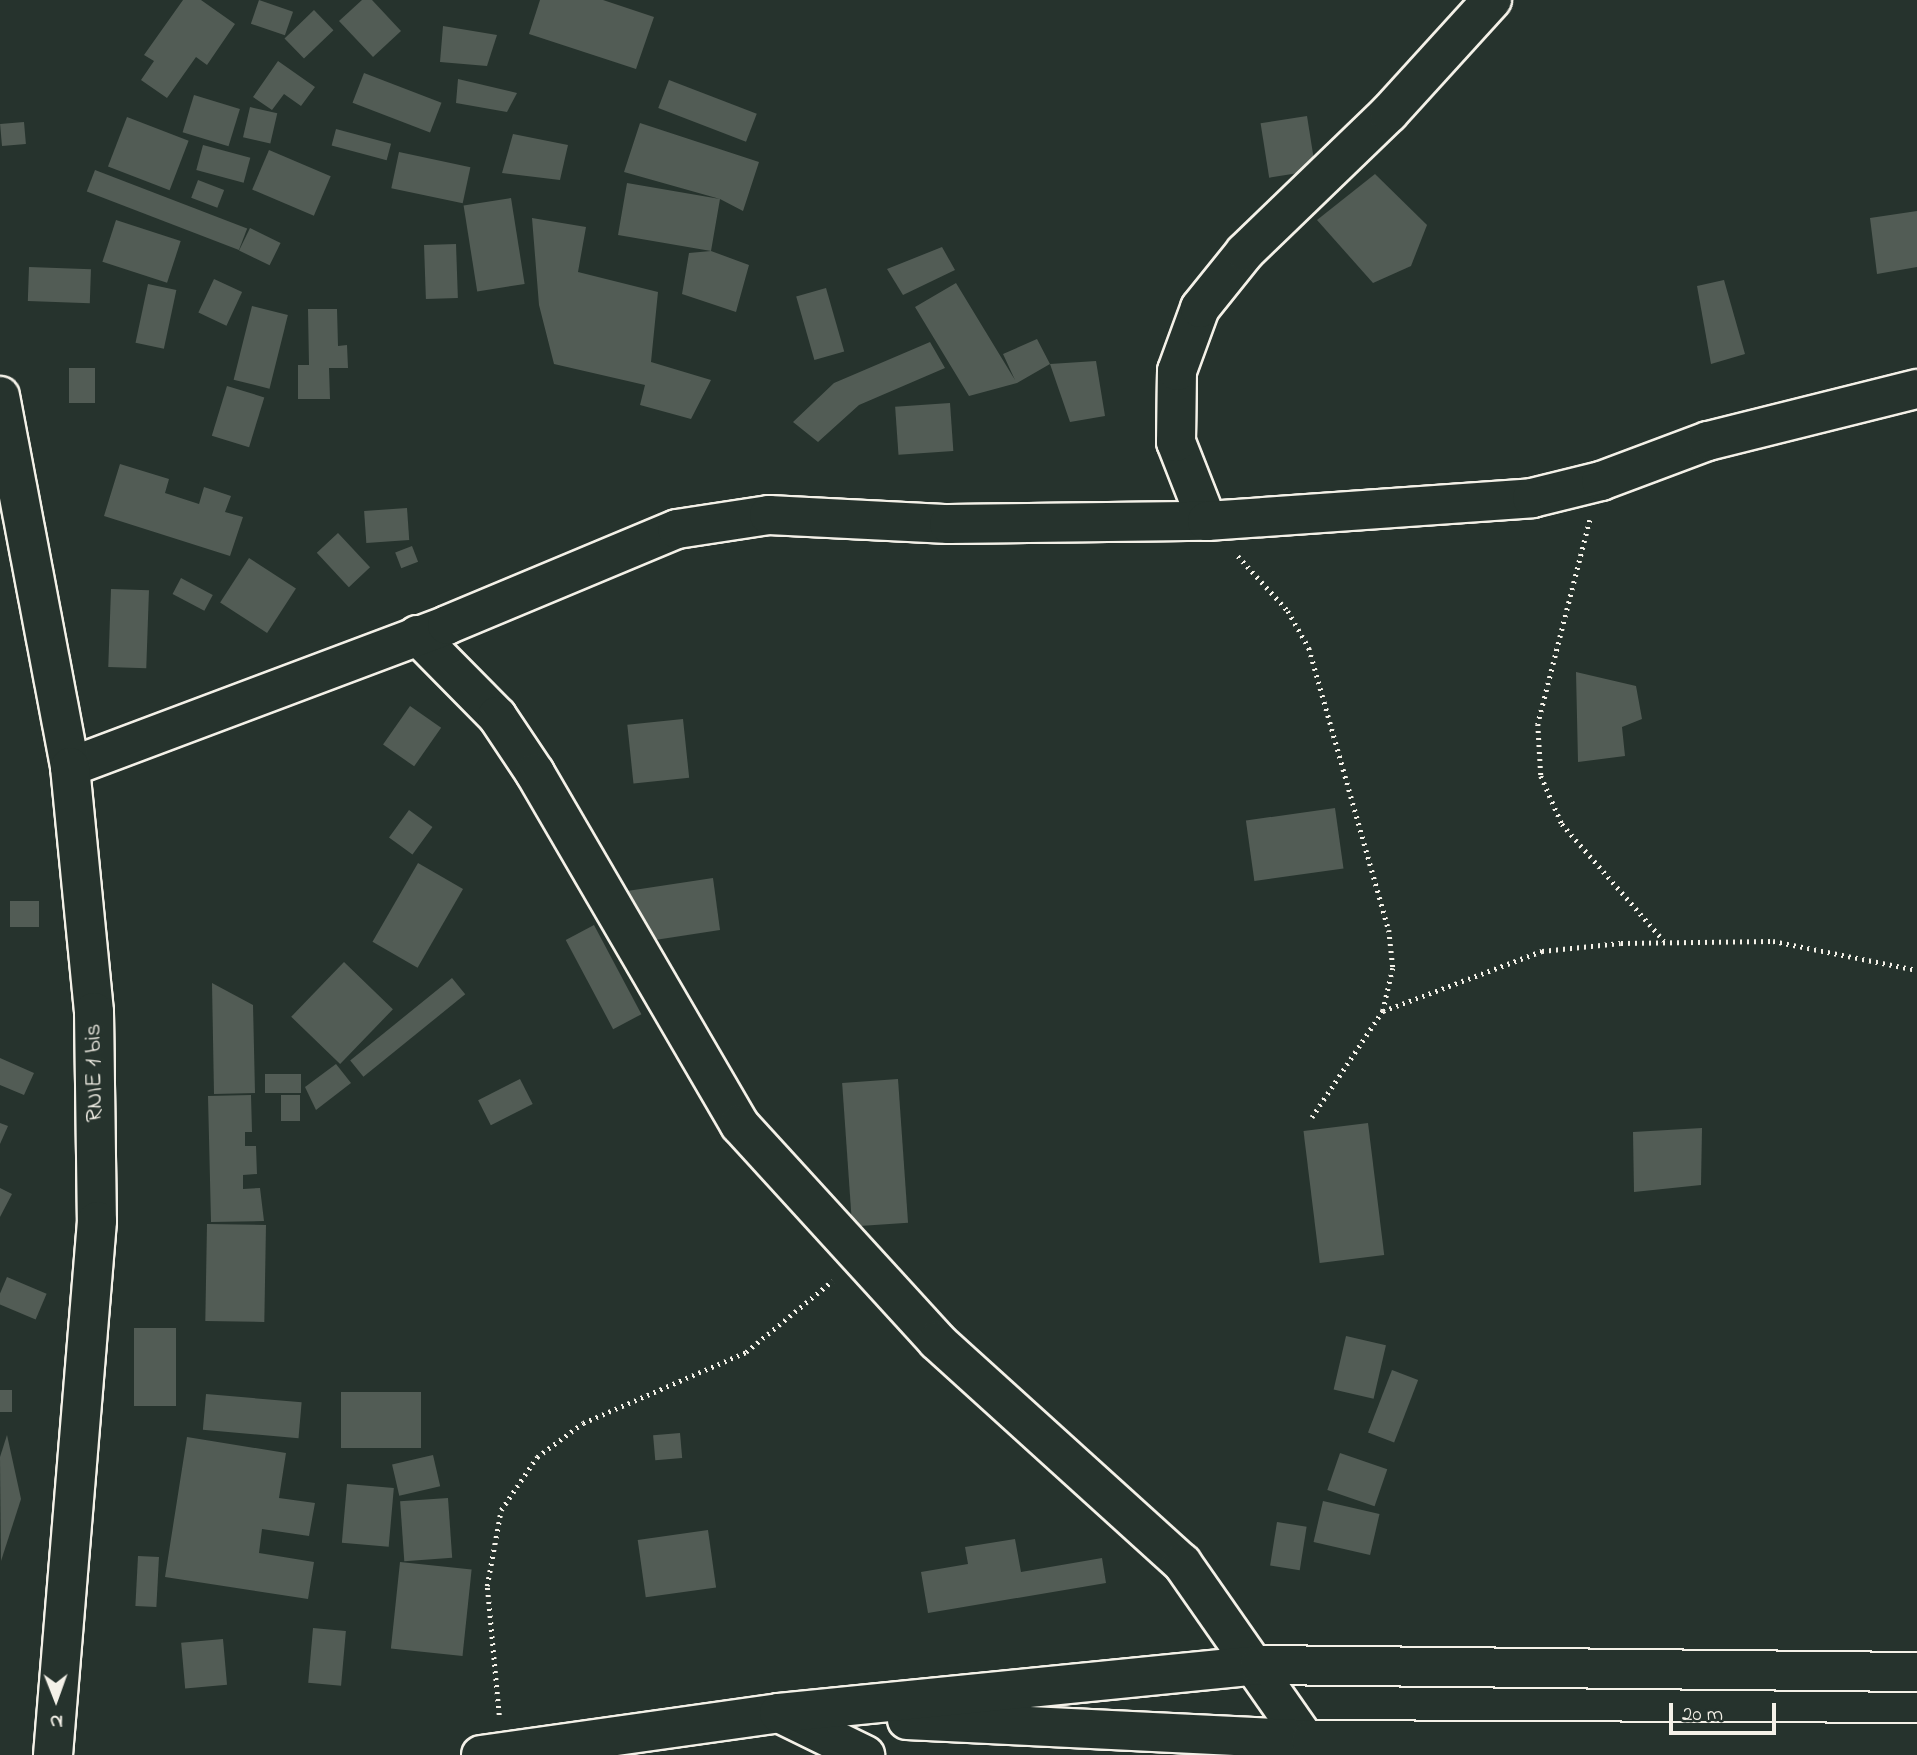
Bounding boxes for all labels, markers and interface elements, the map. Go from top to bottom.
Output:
street label: RNIE 1 bis [80,1024,110,1122]
north arrow [21,1664,91,1734]
scale bar [1672,1688,1779,1732]
text: 20 m [1682,1700,1723,1730]
text: N [50,1707,63,1734]

